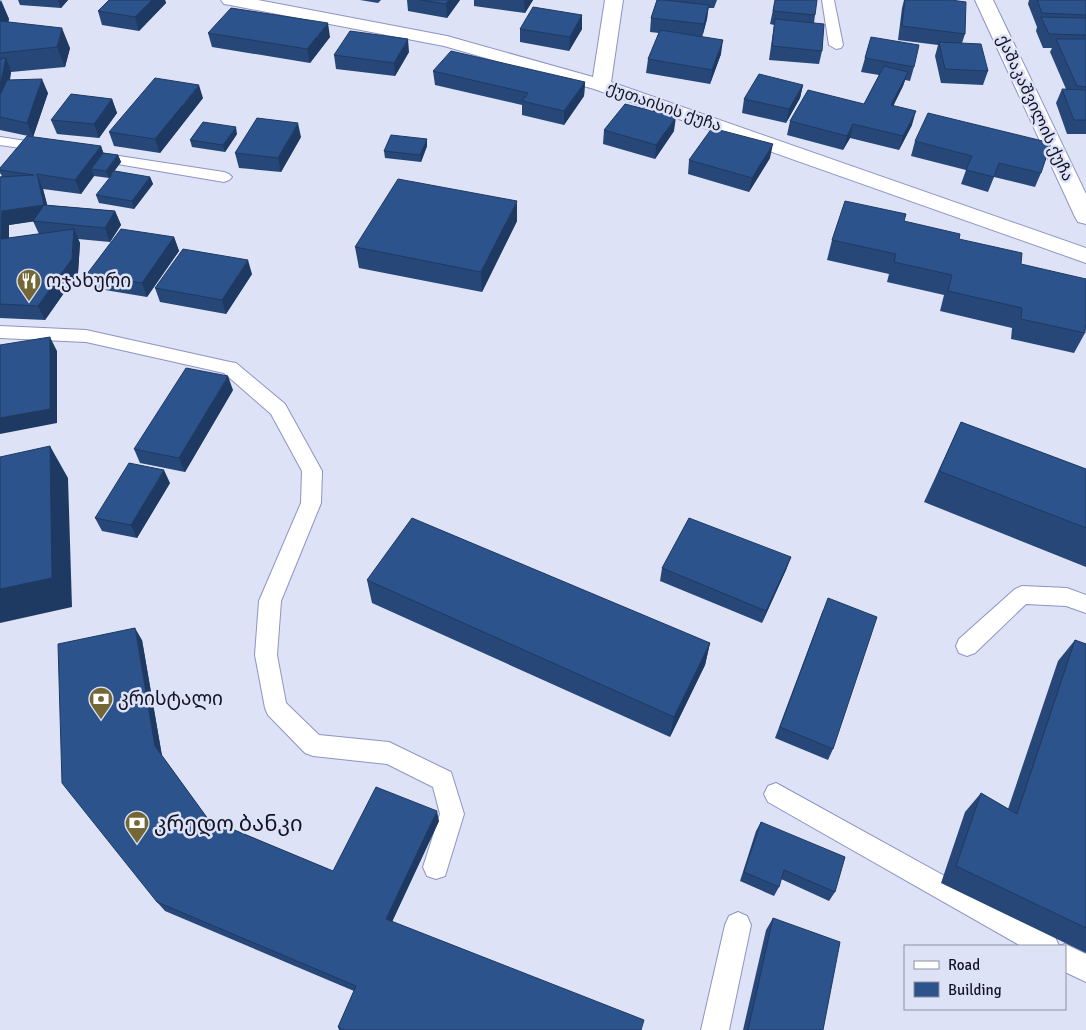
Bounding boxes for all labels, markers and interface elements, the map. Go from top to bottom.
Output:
street label: ქაშაკაშვილის ქუჩა [992,32,1078,184]
street label: ქუთაისის ქუჩა [604,78,724,136]
restaurant icon: ოჯახური [16,268,42,302]
place label: ოჯახური [46,269,131,293]
bank icon: კრისტალი [88,686,114,720]
place label: კრისტალი [118,687,223,711]
bank icon: კრედო ბანკი [124,810,150,844]
place label: კრედო ბანკი [154,810,303,837]
legend [904,945,1066,1010]
text: Road [948,956,980,974]
text: Building [948,981,1002,999]

